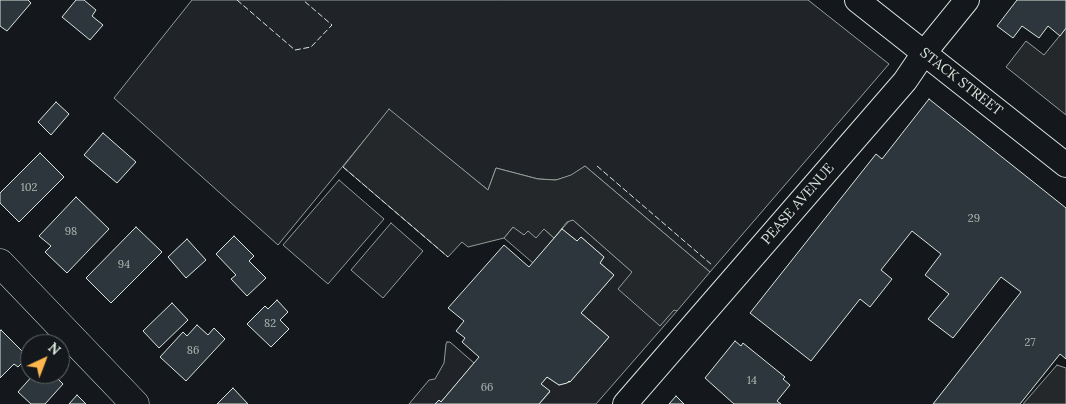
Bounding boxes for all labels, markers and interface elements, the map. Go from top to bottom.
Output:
street label: STACK STREET [916,44,1006,120]
street label: PEASE AVENUE [758,160,838,248]
house number: 102 [21,181,37,195]
house number: 29 [968,212,980,226]
house number: 98 [65,225,77,239]
house number: 94 [118,258,130,272]
house number: 82 [264,317,276,331]
north arrow [20,334,70,384]
house number: 27 [1025,336,1035,350]
text: N [44,338,65,359]
house number: 86 [187,344,199,358]
house number: 14 [747,374,757,388]
house number: 66 [481,381,493,395]

